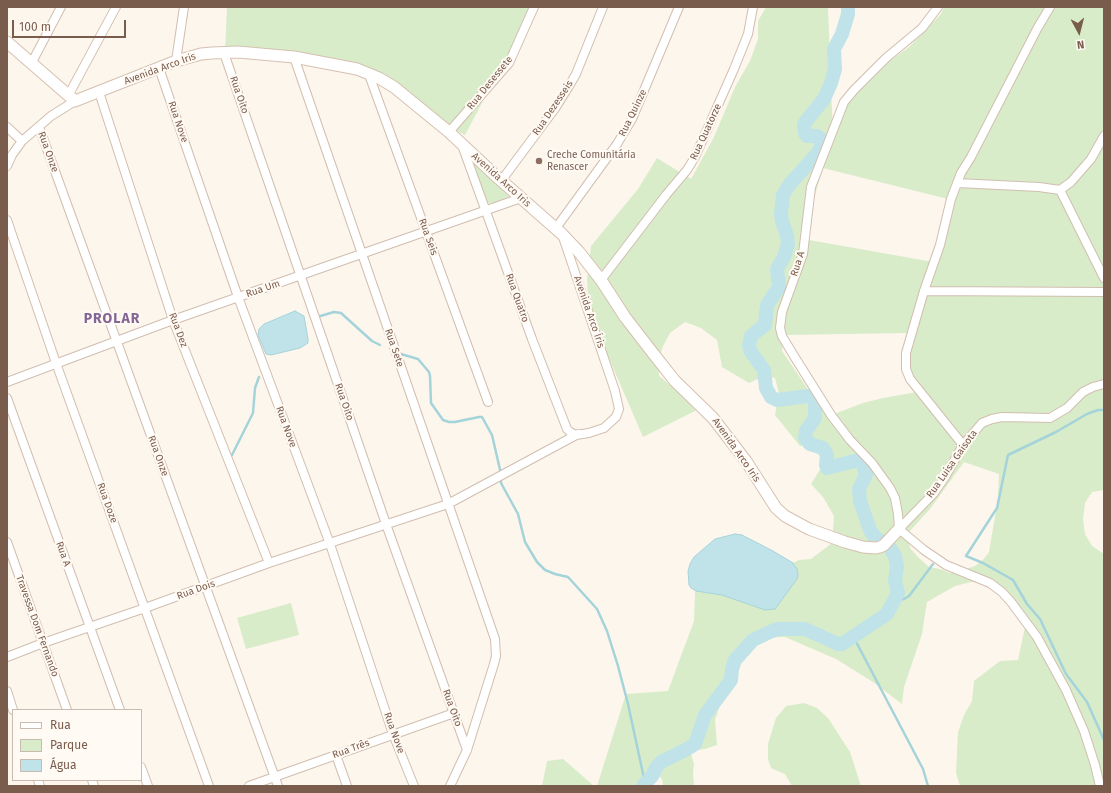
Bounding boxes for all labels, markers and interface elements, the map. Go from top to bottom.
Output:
scale bar [14,12,128,38]
north arrow [1059,12,1099,52]
text: 100 m [19,20,51,34]
text: N [1076,38,1085,51]
street label: Avenida Arco Iris [122,50,198,88]
street label: Rua Desessete [465,54,515,112]
street label: Rua Oito [227,75,251,115]
street label: Rua Dezesseis [530,78,576,138]
street label: Rua Quinze [616,87,650,139]
street label: Rua Nove [165,100,191,144]
street label: Rua Quatorze [688,102,724,162]
street label: Rua Onze [35,130,61,174]
place label: Creche Comunitária Renascer [547,149,636,172]
street label: Avenida Arco Iris [469,150,533,210]
marker: Creche Comunitária Renascer [534,156,544,166]
street label: Rua Seis [416,217,440,257]
street label: Rua A [788,250,808,278]
street label: Rua Quatro [503,272,531,324]
street label: Avenida Arco Íris [571,274,607,350]
street label: Rua Um [244,278,282,300]
district label: PROLAR [84,311,140,327]
street label: Rua Dez [166,311,190,349]
street label: Rua Sete [382,327,406,369]
street label: Rua Oito [332,382,356,422]
street label: Rua Nove [273,405,299,449]
street label: Avenida Arco Iris [709,416,763,484]
street label: Rua Luisa Gaisota [924,428,980,500]
street label: Rua Onze [145,434,171,478]
street label: Rua Doze [94,481,120,525]
street label: Rua A [53,540,73,568]
street label: Travessa Dom Fernando [13,573,61,679]
street label: Rua Dois [175,578,217,602]
street label: Rua Oito [440,688,464,728]
legend [12,709,142,781]
street label: Rua Nove [381,711,407,755]
text: Rua [50,718,71,732]
street label: Rua Três [331,737,371,761]
text: Parque [50,738,88,752]
text: Água [50,758,77,772]

